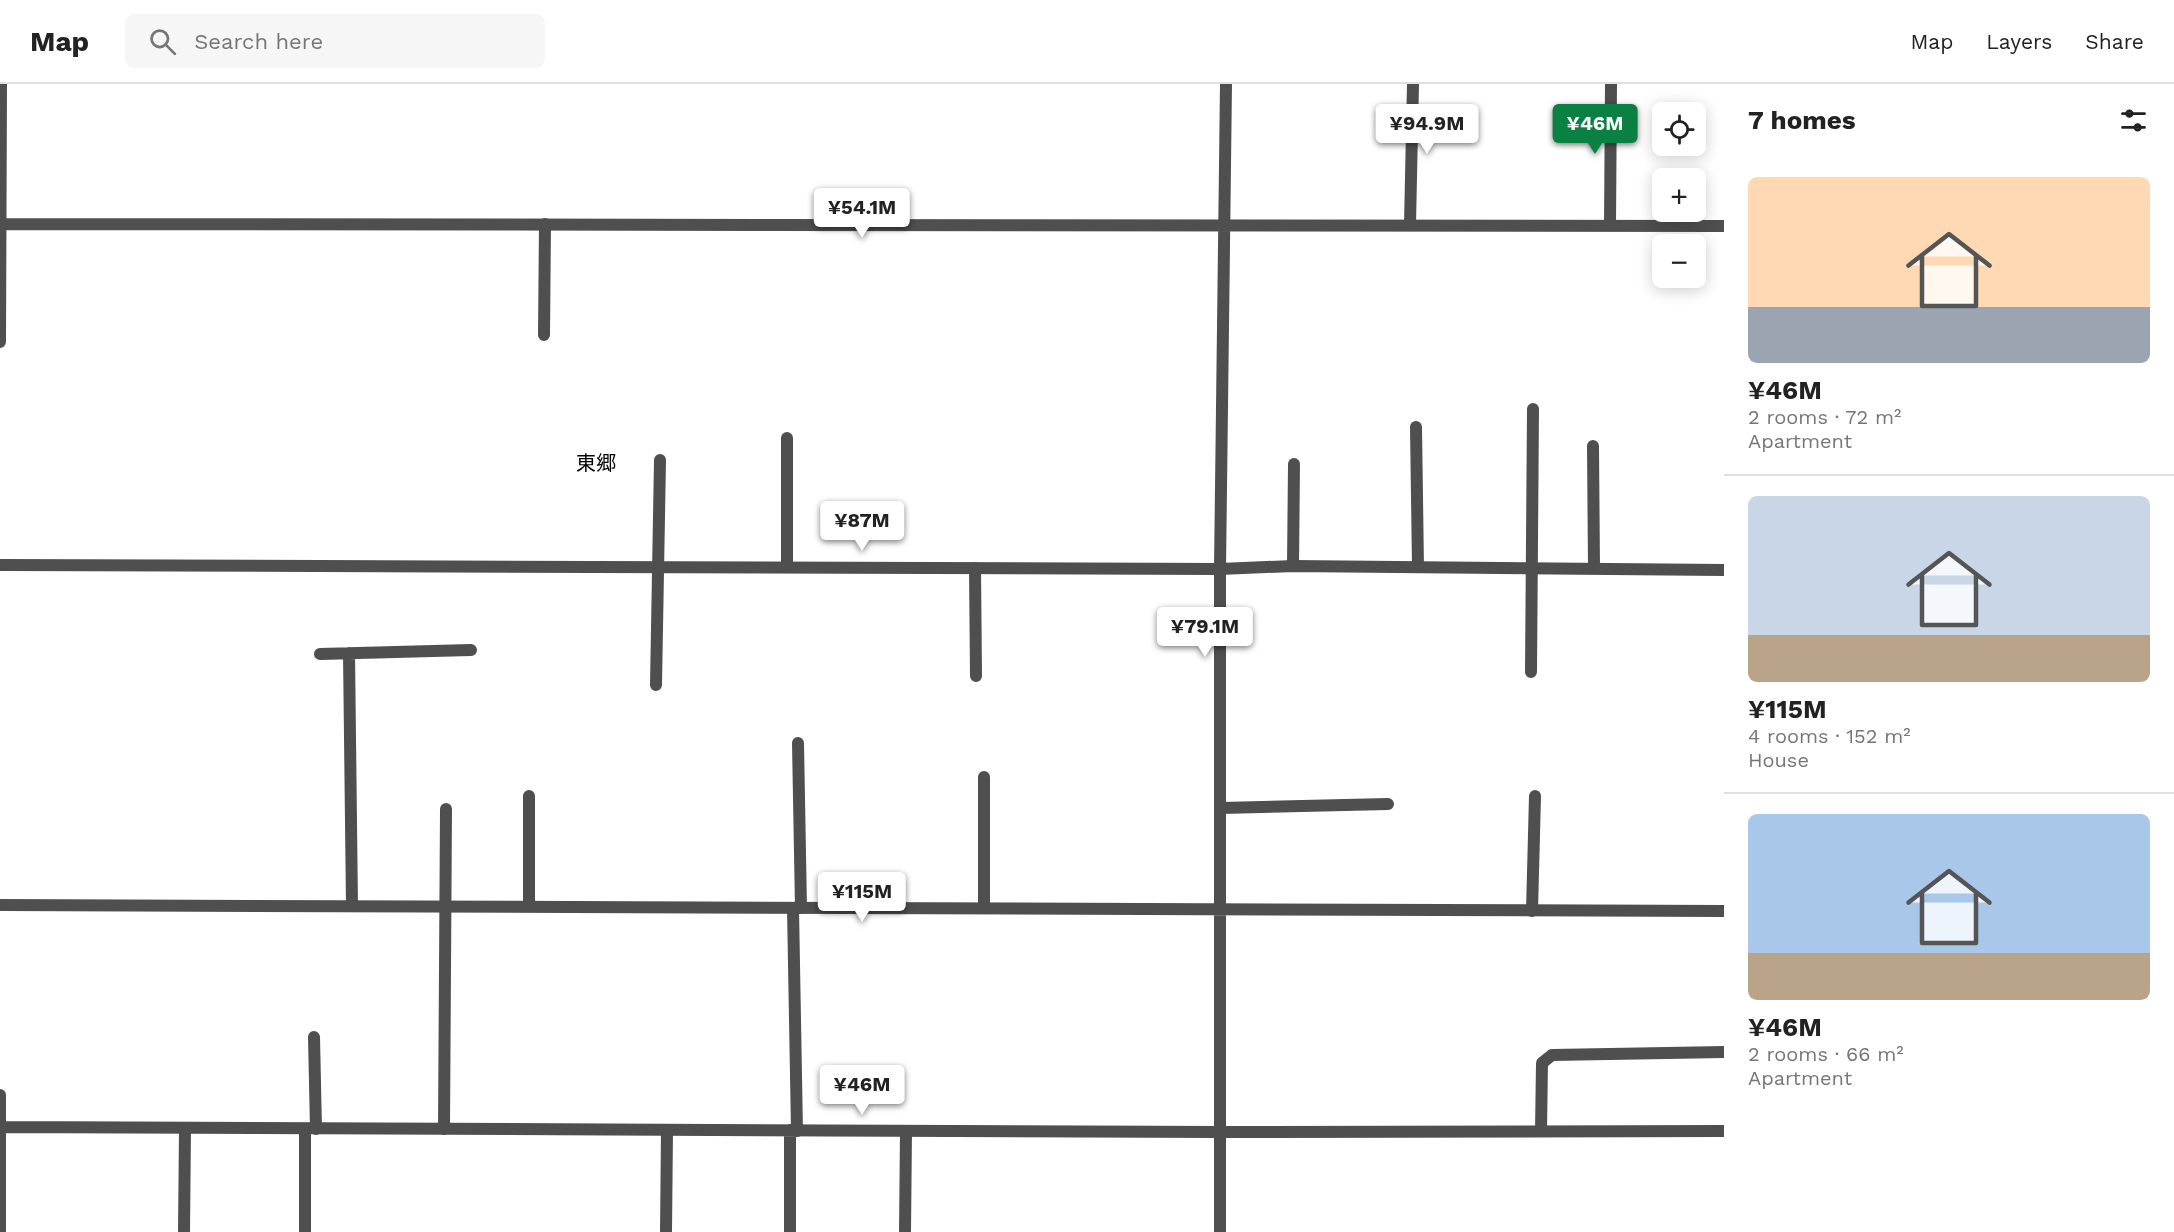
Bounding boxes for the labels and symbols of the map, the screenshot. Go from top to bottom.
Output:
pin: ¥94.9M [1378,104,1476,155]
pin: ¥46M [1559,104,1631,155]
pin: ¥54.1M [813,188,911,239]
district label: 東郷 [576,451,616,475]
pin: ¥87M [826,501,898,552]
pin: ¥79.1M [1156,607,1254,658]
pin: ¥115M [820,872,904,923]
pin: ¥46M [826,1065,898,1116]

